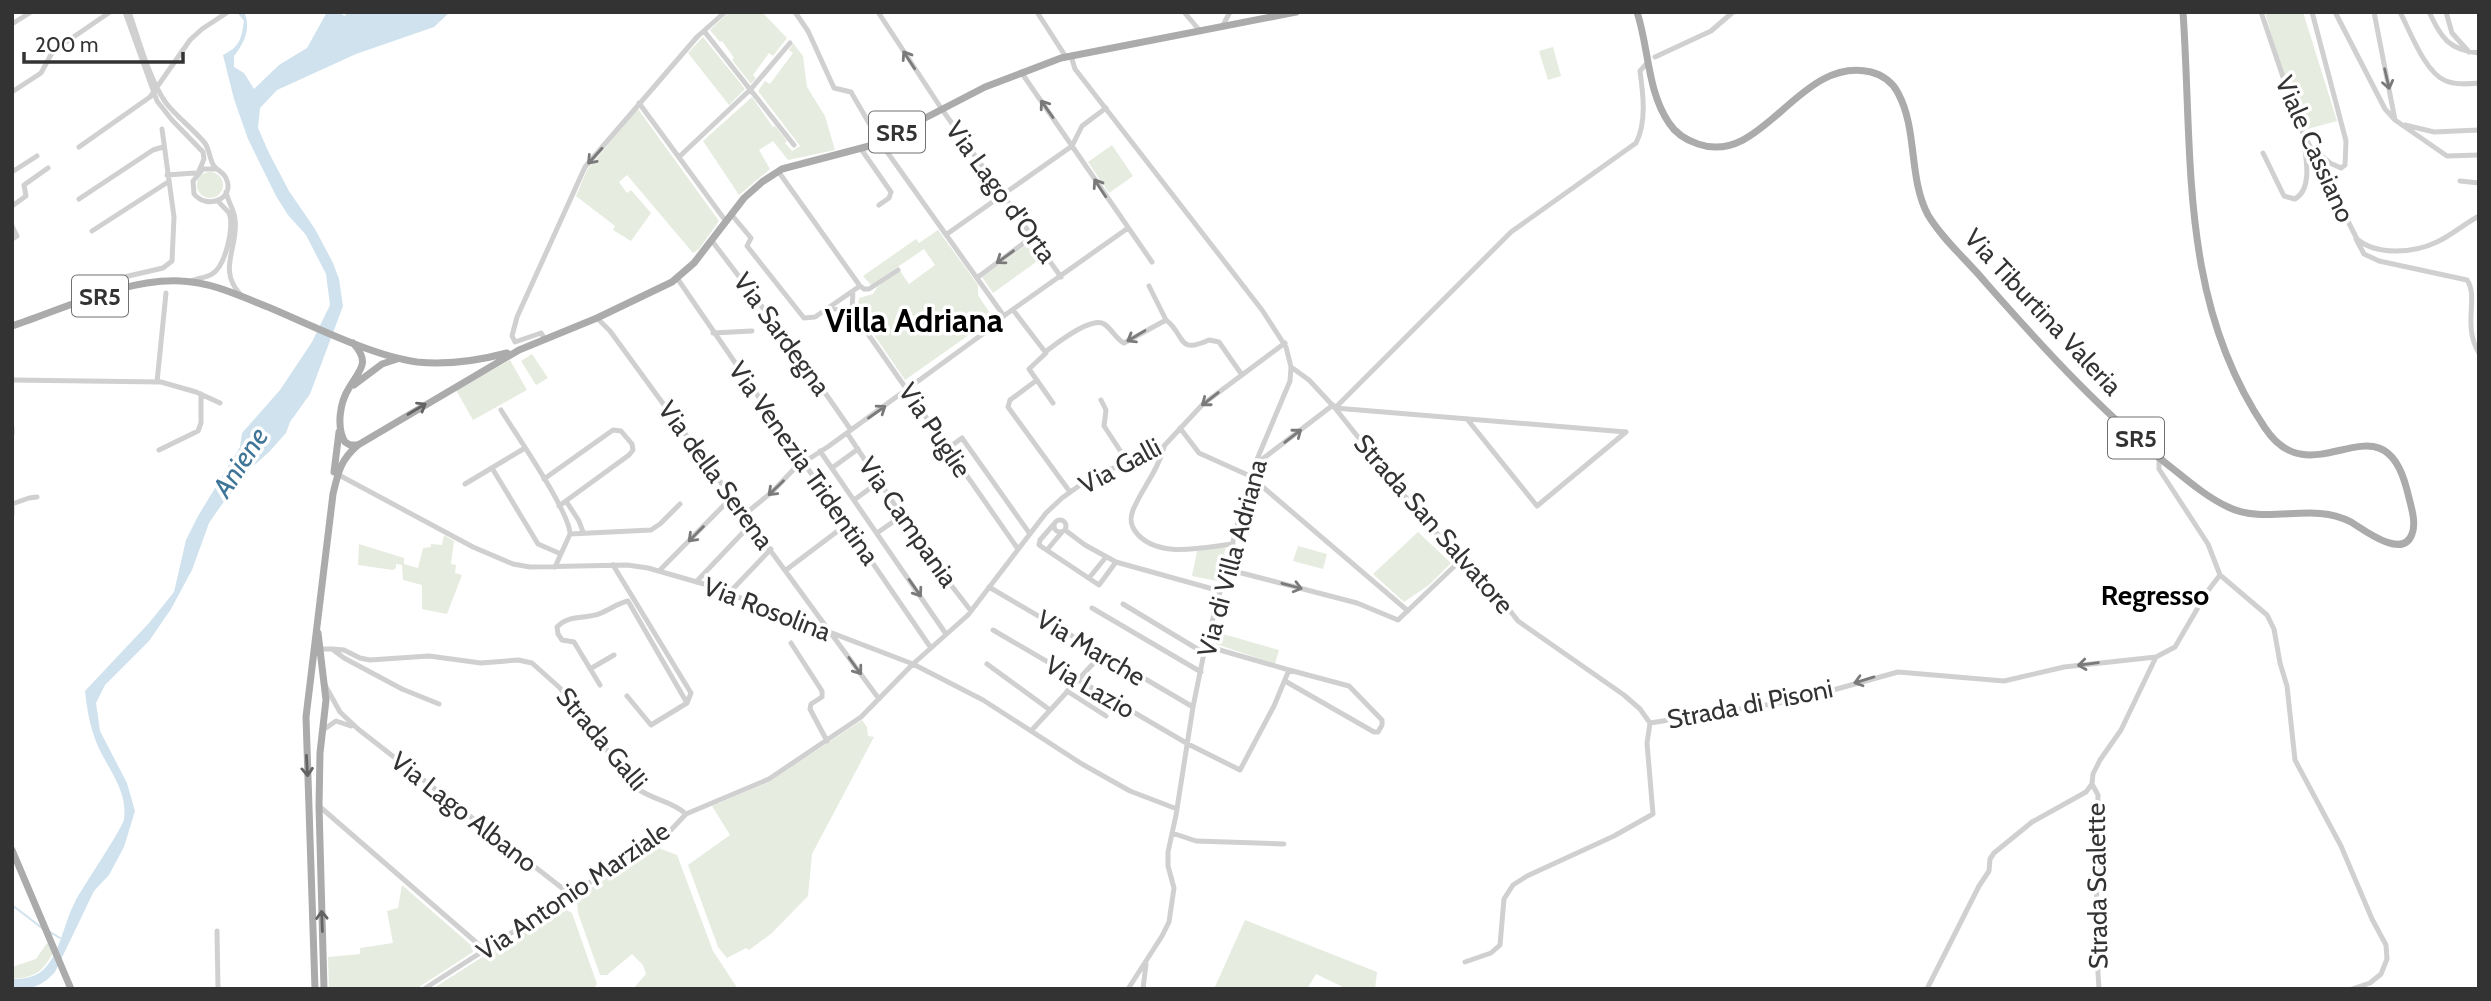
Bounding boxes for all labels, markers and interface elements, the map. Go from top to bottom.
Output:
scale bar [24,21,184,65]
text: 200 m [35,32,98,57]
one-way arrow [902,51,916,71]
one-way arrow [2381,67,2394,90]
street label: Viale Cassiano [2268,71,2362,227]
one-way arrow [1040,100,1054,119]
road number: SR5 [869,112,925,152]
street label: Via Lago d'Orta [939,115,1064,270]
one-way arrow [587,147,604,164]
one-way arrow [1092,178,1106,198]
street label: Via Tiburtina Valeria [1958,222,2129,402]
one-way arrow [996,250,1015,264]
street label: Via Sardegna [727,266,838,402]
road number: SR5 [72,276,128,316]
district label: Villa Adriana [825,300,1004,340]
one-way arrow [1127,330,1147,344]
street label: Via Venezia Tridentina [722,355,887,571]
street label: Via Puglie [892,377,978,483]
one-way arrow [1202,391,1220,406]
street label: Via della Serena [651,394,781,556]
one-way arrow [406,402,426,416]
one-way arrow [867,405,886,419]
road number: SR5 [2108,418,2164,458]
water label: Aniene [204,421,275,505]
one-way arrow [1284,428,1302,443]
street label: Strada San Salvatore [1347,428,1521,620]
street label: Via Galli [1073,431,1167,501]
street label: Via Campania [851,451,965,594]
street label: Via di Villa Adriana [1190,455,1274,660]
one-way arrow [767,480,784,497]
one-way arrow [687,525,704,542]
street label: Via Rosolina [699,570,836,648]
one-way arrow [908,578,922,597]
district label: Regresso [2101,578,2209,612]
one-way arrow [1280,580,1303,593]
street label: Via Marche [1031,603,1151,693]
street label: Via Lazio [1039,649,1141,725]
one-way arrow [848,656,862,675]
one-way arrow [2077,657,2100,670]
street label: Strada di Pisoni [1665,672,1835,736]
one-way arrow [1853,674,1875,687]
street label: Strada Galli [550,681,654,797]
street label: Via Lago Albano [384,745,544,879]
one-way arrow [301,755,314,778]
street label: Strada Scalette [2080,803,2114,969]
street label: Via Antonio Marziale [471,815,675,967]
one-way arrow [315,909,329,932]

